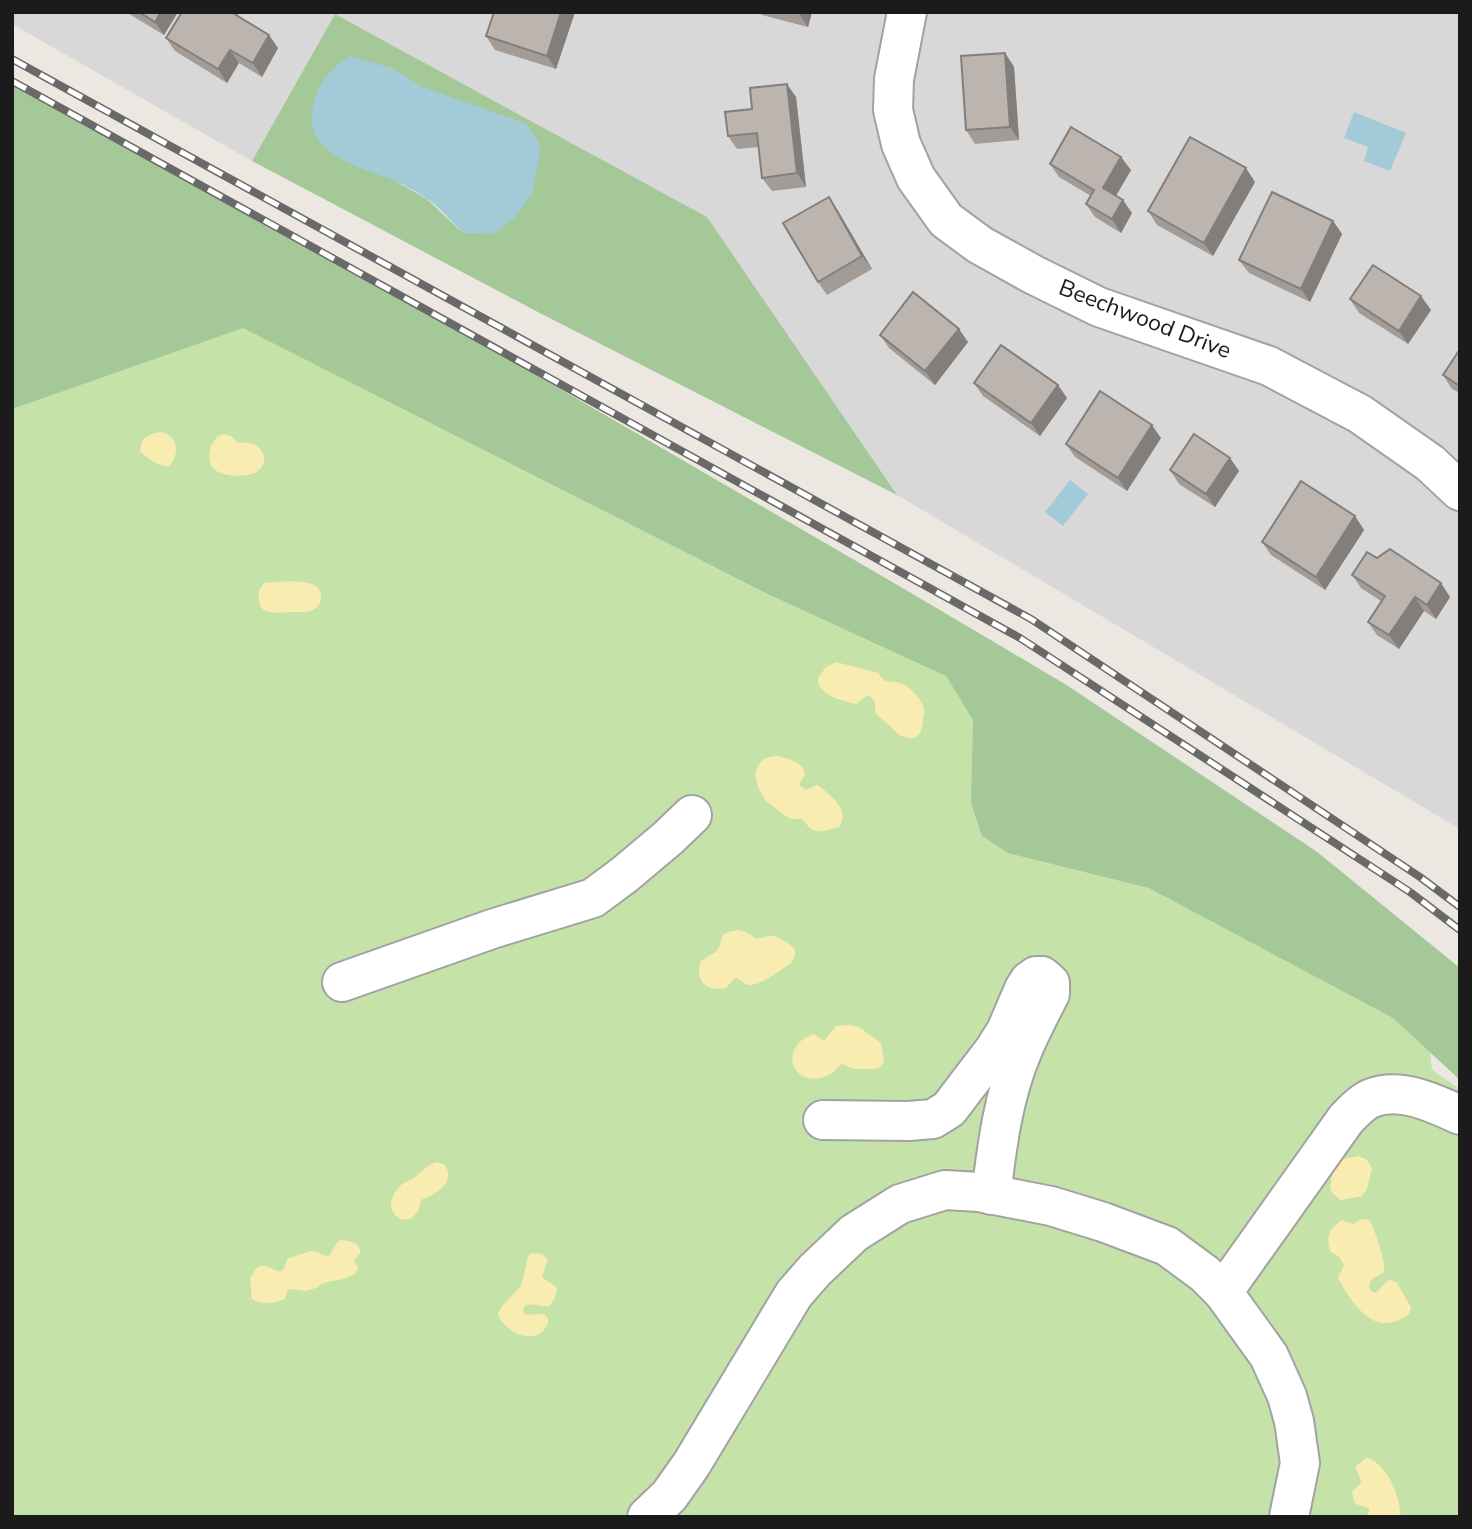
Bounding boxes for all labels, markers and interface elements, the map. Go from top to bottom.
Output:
street label: Beechwood Drive [1054,272,1236,366]

